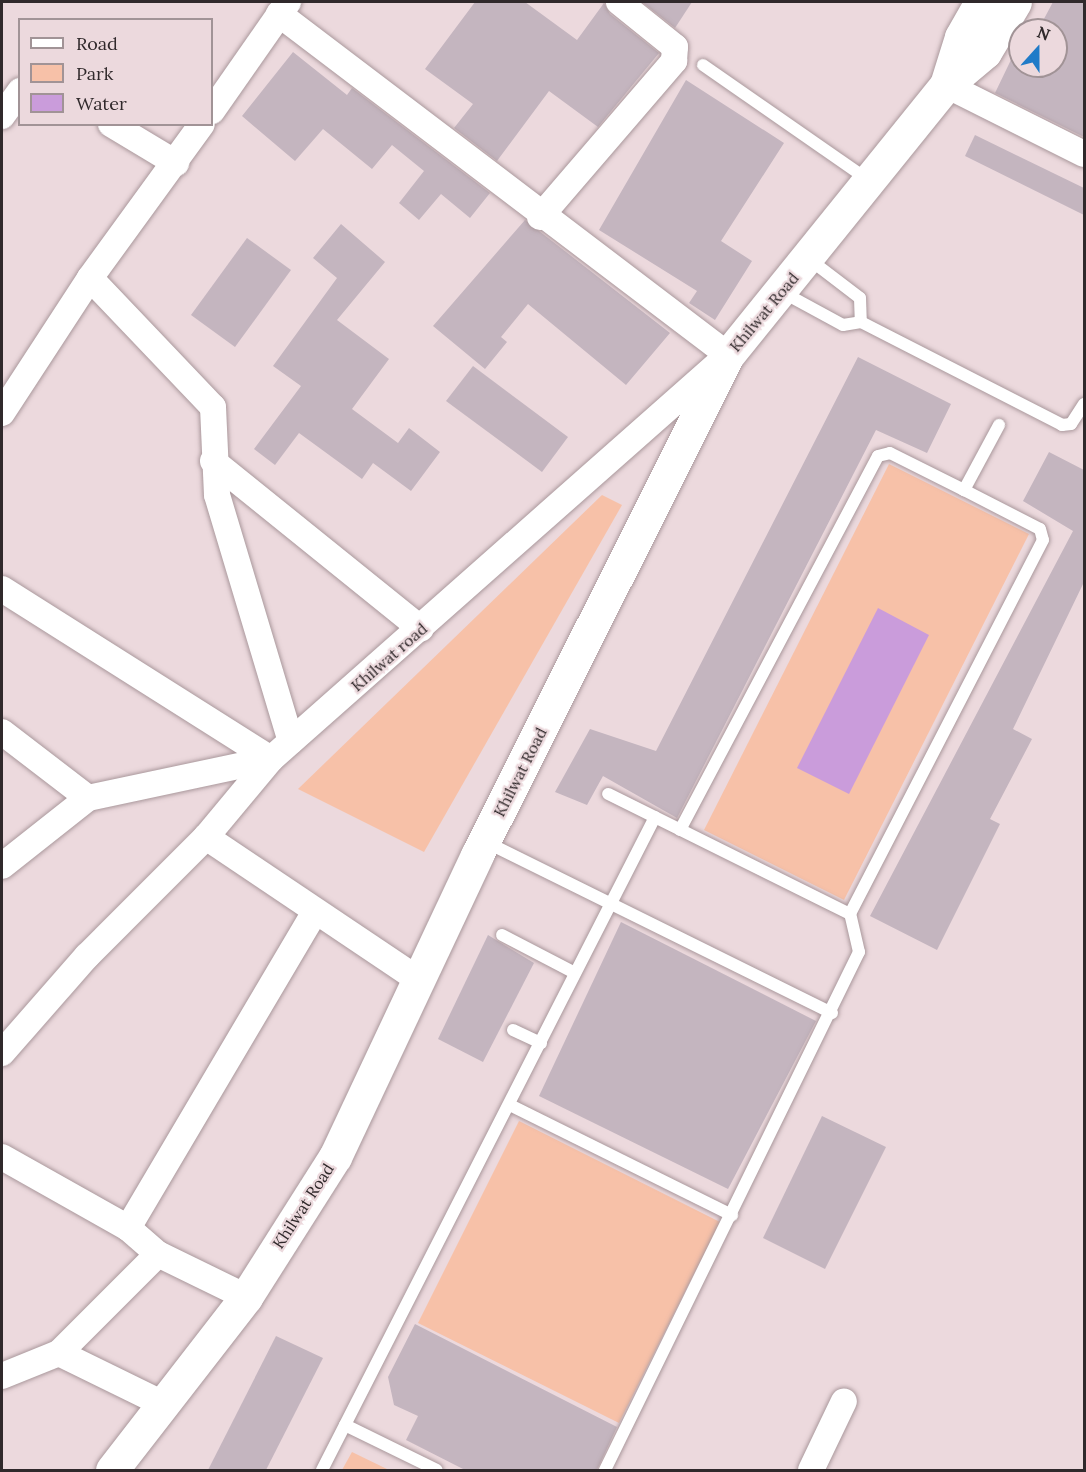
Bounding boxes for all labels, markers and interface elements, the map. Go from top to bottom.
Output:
legend [18,18,213,126]
north arrow [1008,18,1068,78]
text: N [1034,22,1053,45]
text: Road [76,32,118,55]
text: Park [76,62,113,85]
text: Water [76,92,127,115]
street label: Khilwat Road [725,268,803,356]
street label: Khilwat road [347,619,431,695]
street label: Khilwat Road [489,724,551,820]
street label: Khilwat Road [268,1160,338,1252]

